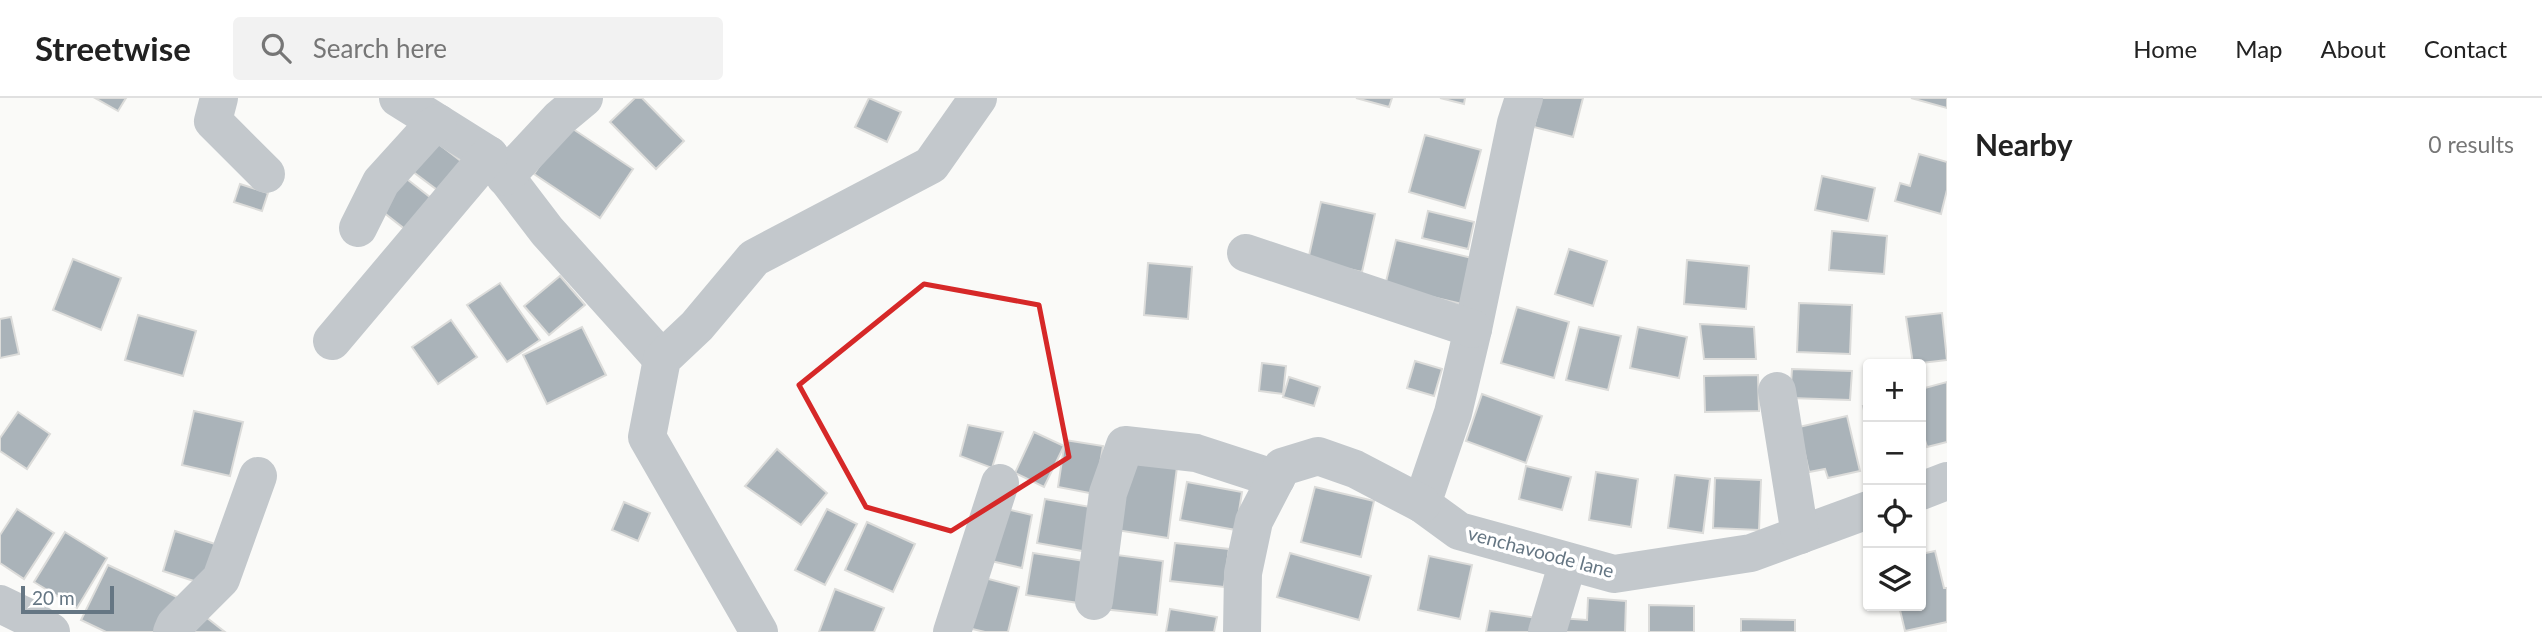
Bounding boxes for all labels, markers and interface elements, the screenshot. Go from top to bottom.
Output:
search box [233,17,723,80]
text: Streetwise [35,28,191,68]
icon: search [257,29,295,67]
text: Search here [313,32,447,64]
text: Home [2133,34,2197,63]
text: Map [2235,34,2283,63]
text: About [2321,34,2386,63]
text: Contact [2424,34,2507,63]
text: Nearby [1975,126,2073,162]
text: 0 results [2428,130,2514,158]
map controls [1863,359,1926,611]
button: + [1863,359,1926,422]
button: − [1863,422,1926,485]
button: locate [1863,485,1926,548]
street label: venchavoode lane [1466,521,1617,582]
button: layers [1863,548,1926,611]
scale bar [21,583,114,615]
text: 20 m [32,586,75,609]

